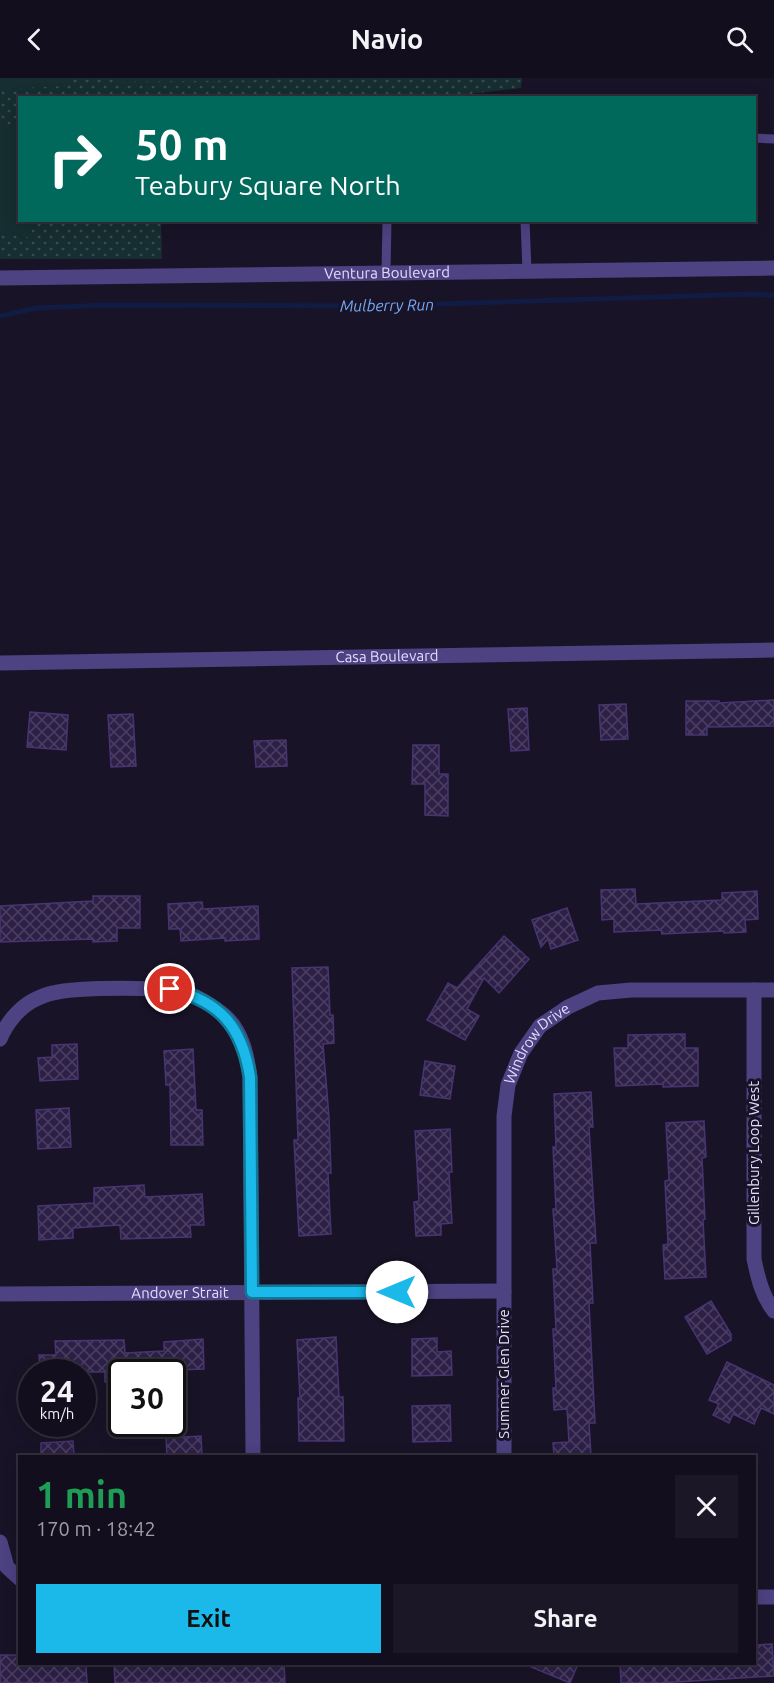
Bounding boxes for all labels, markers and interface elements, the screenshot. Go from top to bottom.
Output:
icon: back [18,23,51,56]
icon: search [723,23,756,56]
text: Navio [351,24,423,54]
icon: right [36,120,114,198]
text: 50 m [135,121,229,168]
text: Teabury Square North [135,170,401,200]
street label: Ventura Boulevard [324,263,450,282]
water label: Mulberry Run [340,295,434,315]
street label: Casa Boulevard [335,647,439,665]
pin [144,963,195,1014]
icon: arrive [153,972,186,1005]
street label: Windrow Drive [500,999,573,1086]
street label: Gillenbury Loop West [745,1081,762,1225]
position arrow [365,1260,429,1324]
street label: Andover Strait [131,1284,229,1301]
street label: Summer Glen Drive [495,1309,512,1439]
speed limit sign: 30 [108,1359,186,1437]
text: 24 [40,1374,74,1408]
text: km/h [40,1405,74,1422]
text: 1 min [36,1474,127,1515]
button: close [675,1475,738,1538]
text: 170 m · 18:42 [36,1517,156,1540]
button: Exit [36,1584,381,1653]
button: Share [393,1584,738,1653]

